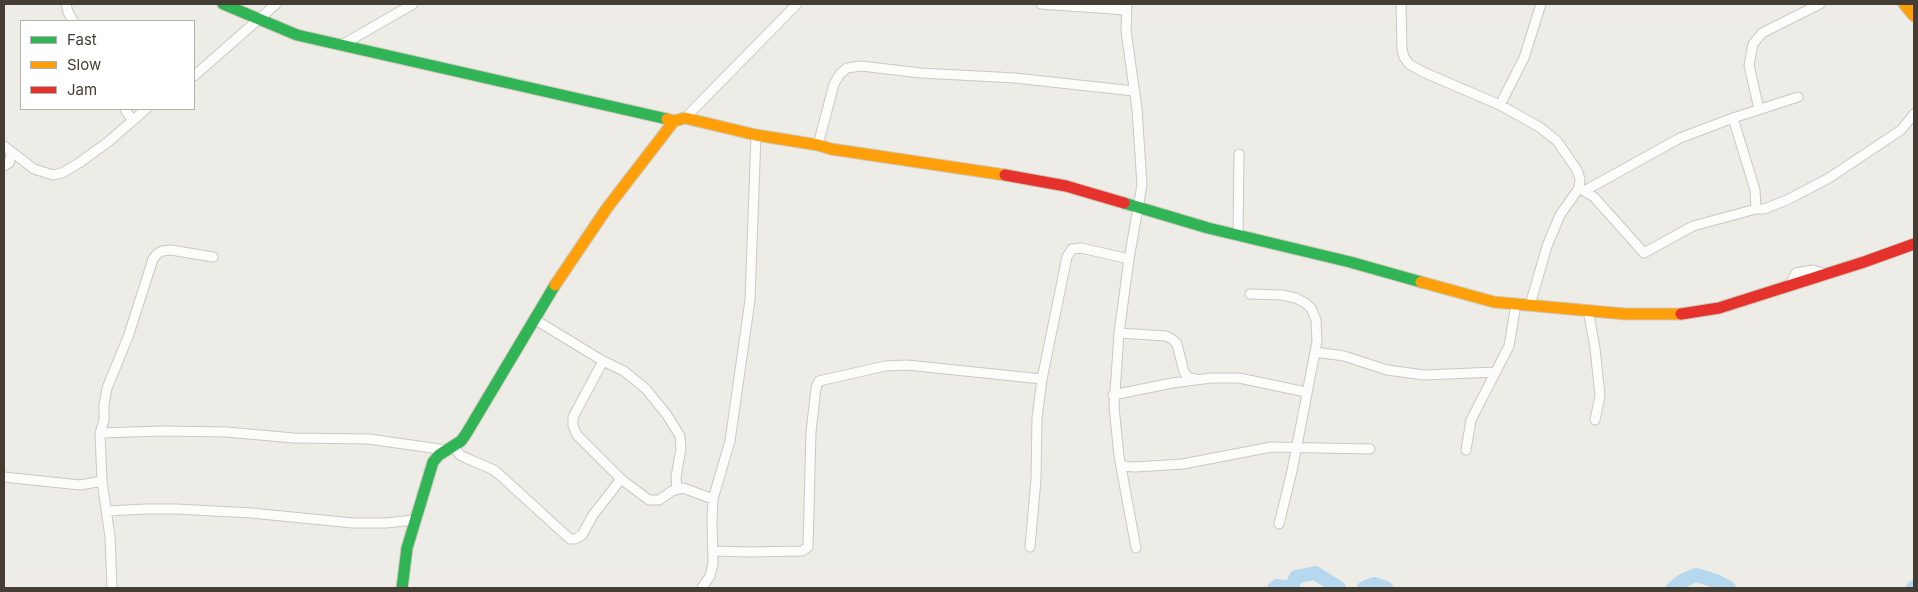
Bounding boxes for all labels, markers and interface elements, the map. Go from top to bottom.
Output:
legend [20,20,195,110]
text: Fast [67,30,97,49]
text: Slow [67,55,101,74]
text: Jam [67,80,97,99]

